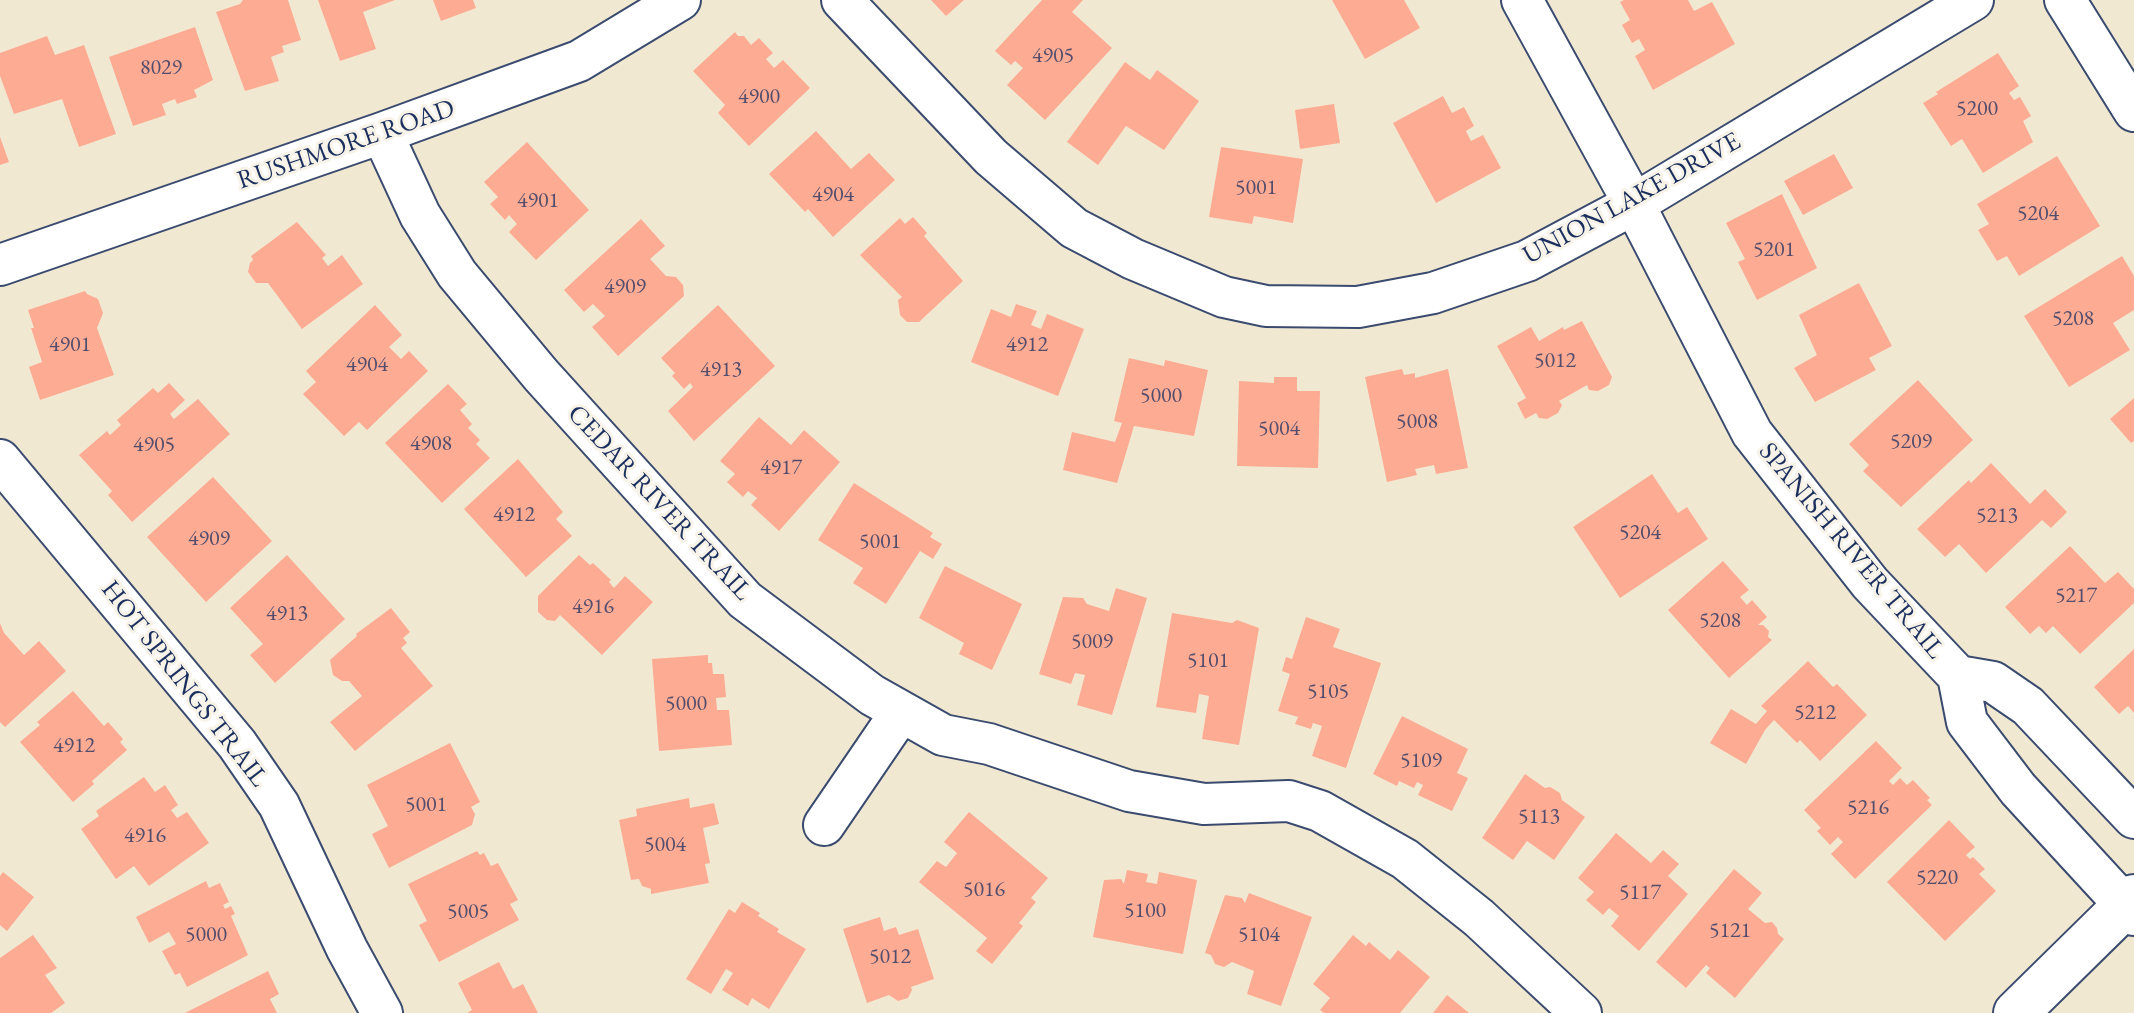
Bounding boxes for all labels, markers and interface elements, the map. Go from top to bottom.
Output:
house number: 4905 [1032,43,1074,69]
house number: 8029 [140,55,182,81]
house number: 4900 [738,84,780,110]
street label: RUSHMORE ROAD [233,93,459,197]
house number: 5200 [1956,96,1998,122]
street label: UNION LAKE DRIVE [1518,126,1746,272]
house number: 5001 [1235,175,1277,201]
house number: 4904 [812,182,854,208]
house number: 4901 [517,188,559,214]
house number: 5204 [2017,201,2059,227]
house number: 5201 [1753,237,1795,263]
house number: 4909 [604,274,646,300]
house number: 5208 [2052,306,2094,332]
house number: 4901 [49,332,91,358]
house number: 4912 [1006,332,1048,358]
house number: 5012 [1534,348,1576,374]
house number: 4904 [346,352,388,378]
house number: 4913 [700,357,742,383]
house number: 5000 [1140,383,1182,409]
street label: CEDAR RIVER TRAIL [560,399,758,607]
house number: 5008 [1396,409,1438,435]
house number: 5004 [1258,416,1300,442]
house number: 5209 [1890,429,1932,455]
house number: 4908 [410,431,452,457]
house number: 4905 [133,432,175,458]
street label: SPANISH RIVER TRAIL [1752,437,1950,665]
house number: 4917 [760,455,802,481]
house number: 4912 [493,502,535,528]
house number: 5213 [1976,503,2018,529]
house number: 5204 [1619,520,1661,546]
house number: 4909 [188,526,230,552]
house number: 5001 [859,529,901,555]
street label: HOT SPRINGS TRAIL [94,575,274,793]
house number: 5217 [2055,583,2097,609]
house number: 4916 [572,594,614,620]
house number: 4913 [266,601,308,627]
house number: 5208 [1699,608,1741,634]
house number: 5009 [1071,629,1113,655]
house number: 5101 [1187,648,1229,674]
house number: 5105 [1307,679,1349,705]
house number: 5000 [665,691,707,717]
house number: 5212 [1794,700,1836,726]
house number: 4912 [53,733,95,759]
house number: 5109 [1400,748,1442,774]
house number: 5001 [405,792,447,818]
house number: 5216 [1847,795,1889,821]
house number: 5113 [1518,804,1560,830]
house number: 4916 [124,823,166,849]
house number: 5004 [644,832,686,858]
house number: 5220 [1916,865,1958,891]
house number: 5016 [963,877,1005,903]
house number: 5117 [1619,880,1661,906]
house number: 5100 [1124,898,1166,924]
house number: 5005 [447,899,489,925]
house number: 5121 [1709,918,1751,944]
house number: 5000 [185,922,227,948]
house number: 5104 [1238,922,1280,948]
house number: 5012 [869,944,911,970]

